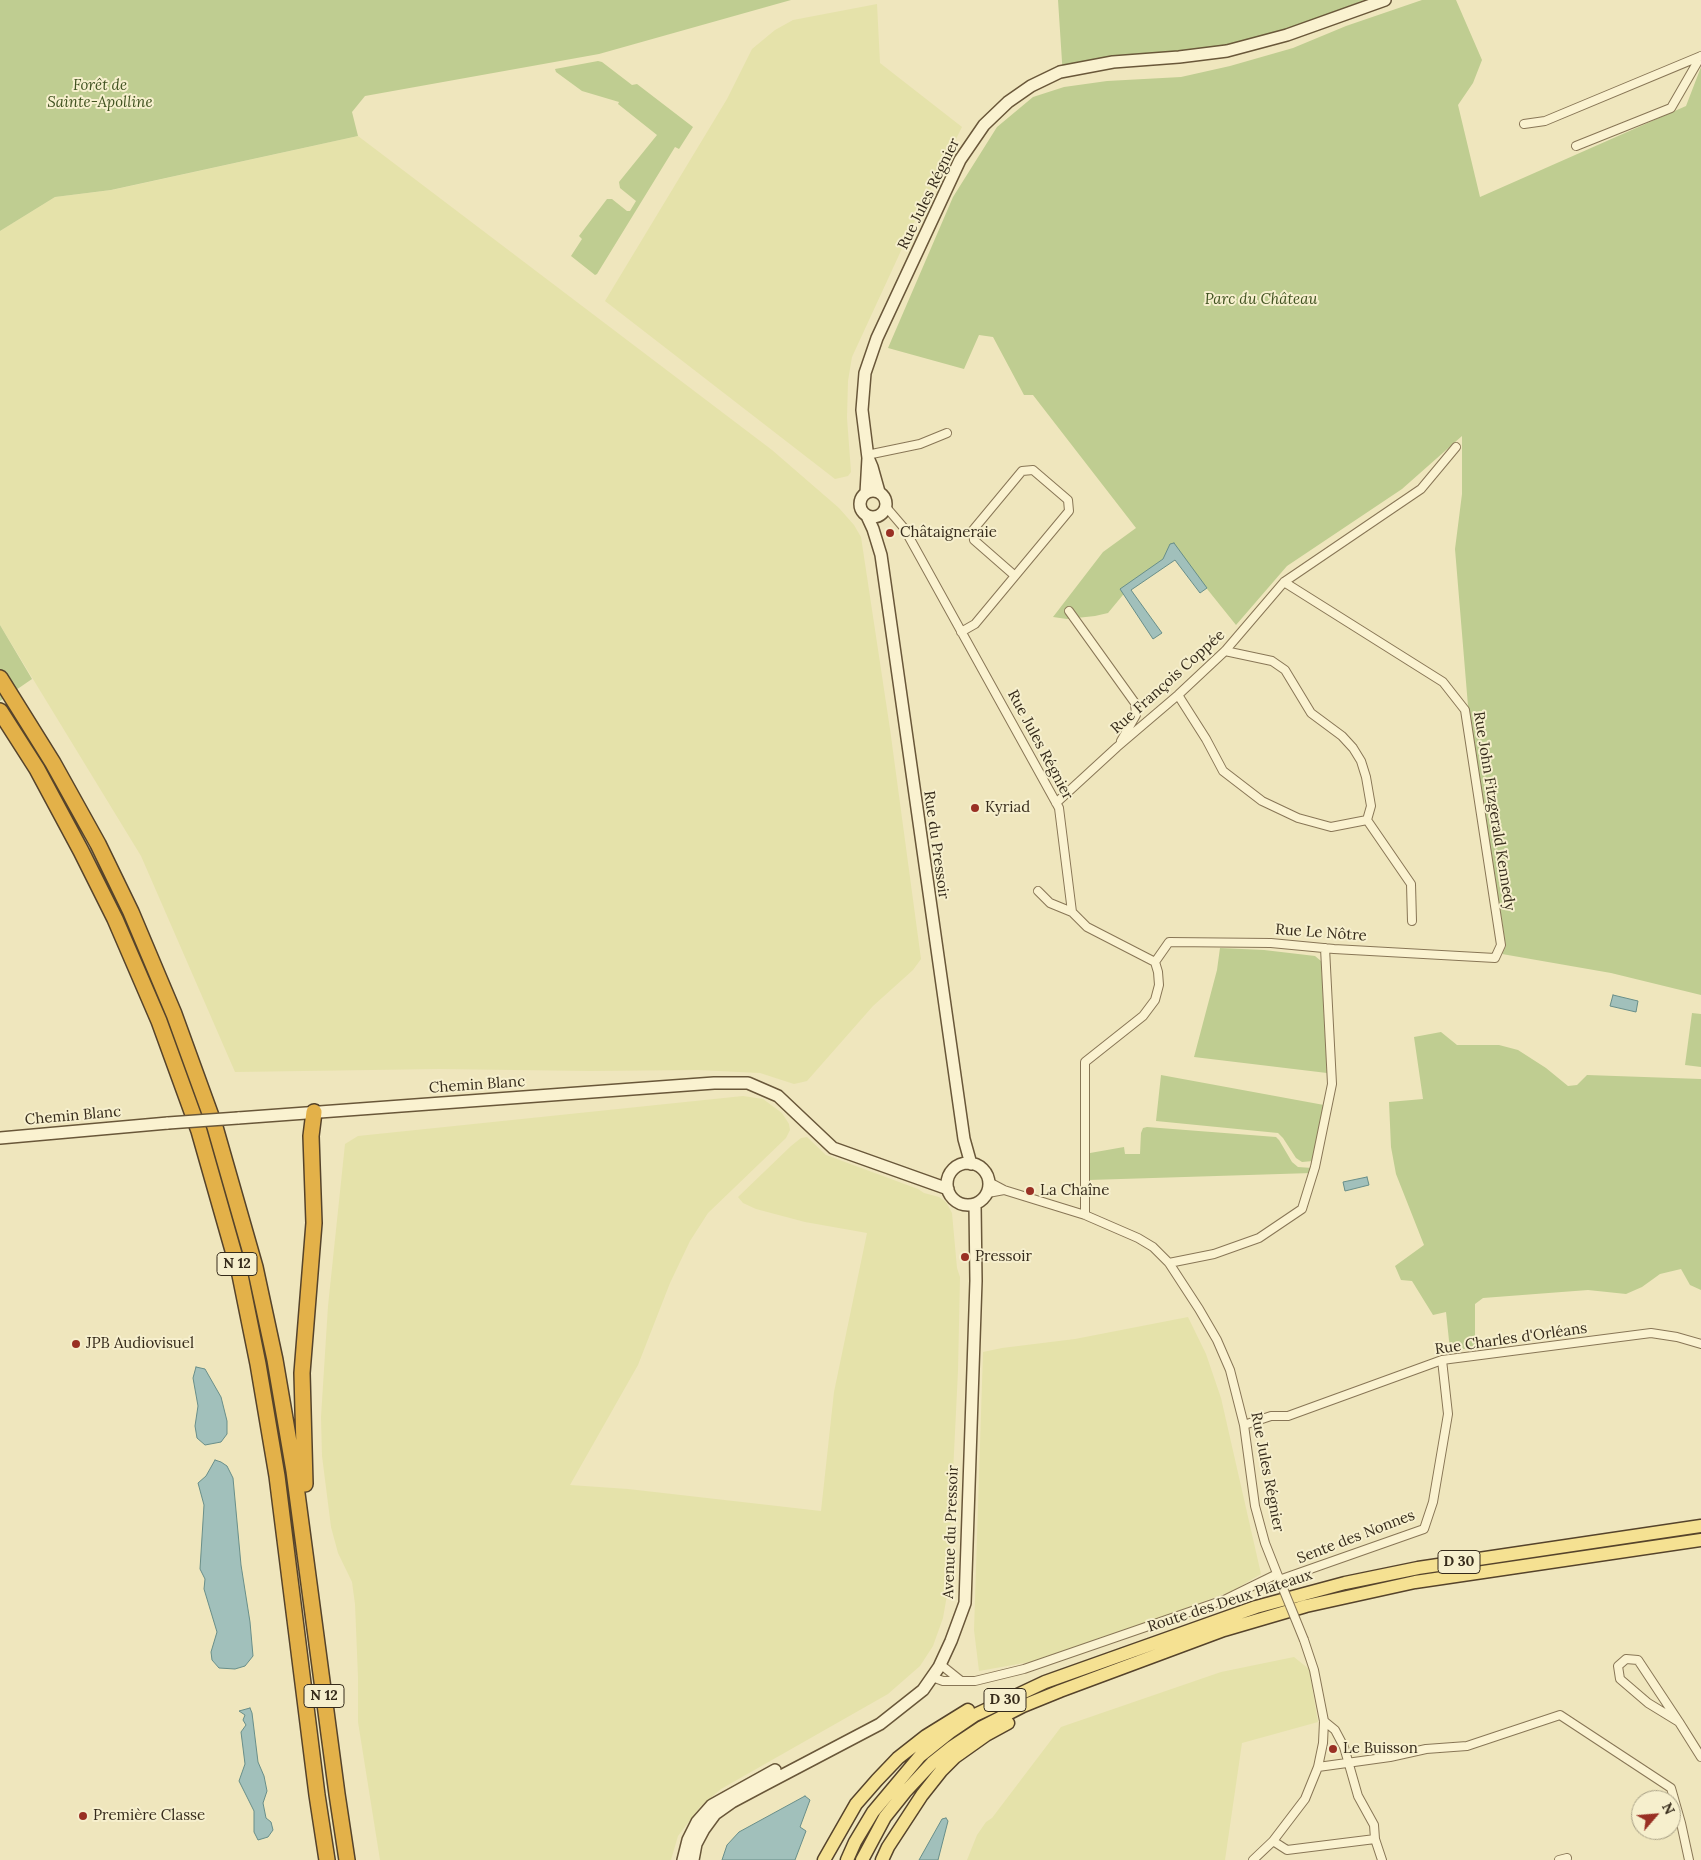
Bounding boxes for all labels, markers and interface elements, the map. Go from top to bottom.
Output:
park label: Forêt de Sainte-Apolline [47,77,153,112]
street label: Rue Jules Régnier [894,135,964,253]
park label: Parc du Château [1205,291,1317,309]
place label: Châtaigneraie [900,524,997,542]
marker: Châtaigneraie [884,527,896,539]
street label: Rue François Coppée [1107,626,1229,738]
street label: Rue Jules Régnier [1003,687,1077,803]
street label: Rue John Fitzgerald Kennedy [1469,710,1519,912]
street label: Rue du Pressoir [919,790,953,900]
place label: Kyriad [985,799,1030,817]
marker: Kyriad [969,802,981,814]
street label: Rue Le Nôtre [1275,921,1367,945]
street label: Chemin Blanc [428,1073,526,1097]
street label: Chemin Blanc [24,1103,122,1129]
place label: La Chaîne [1040,1182,1109,1200]
marker: La Chaîne [1024,1185,1036,1197]
place label: Pressoir [975,1248,1032,1266]
marker: Pressoir [959,1251,971,1263]
road number: N 12 [217,1252,257,1276]
street label: Rue Charles d'Orléans [1434,1319,1588,1359]
place label: JPB Audiovisuel [86,1335,194,1353]
marker: JPB Audiovisuel [70,1338,82,1350]
street label: Rue Jules Régnier [1247,1411,1287,1533]
street label: Avenue du Pressoir [940,1465,962,1599]
street label: Sente des Nonnes [1295,1506,1417,1568]
road number: D 30 [1438,1550,1480,1574]
street label: Route des Deux Plateaux [1145,1566,1315,1636]
road number: N 12 [304,1684,344,1708]
road number: D 30 [984,1688,1026,1712]
place label: Le Buisson [1343,1740,1418,1758]
marker: Le Buisson [1327,1743,1339,1755]
north arrow [1631,1790,1681,1840]
text: N [1658,1800,1679,1818]
place label: Première Classe [93,1807,205,1825]
marker: Première Classe [77,1810,89,1822]

